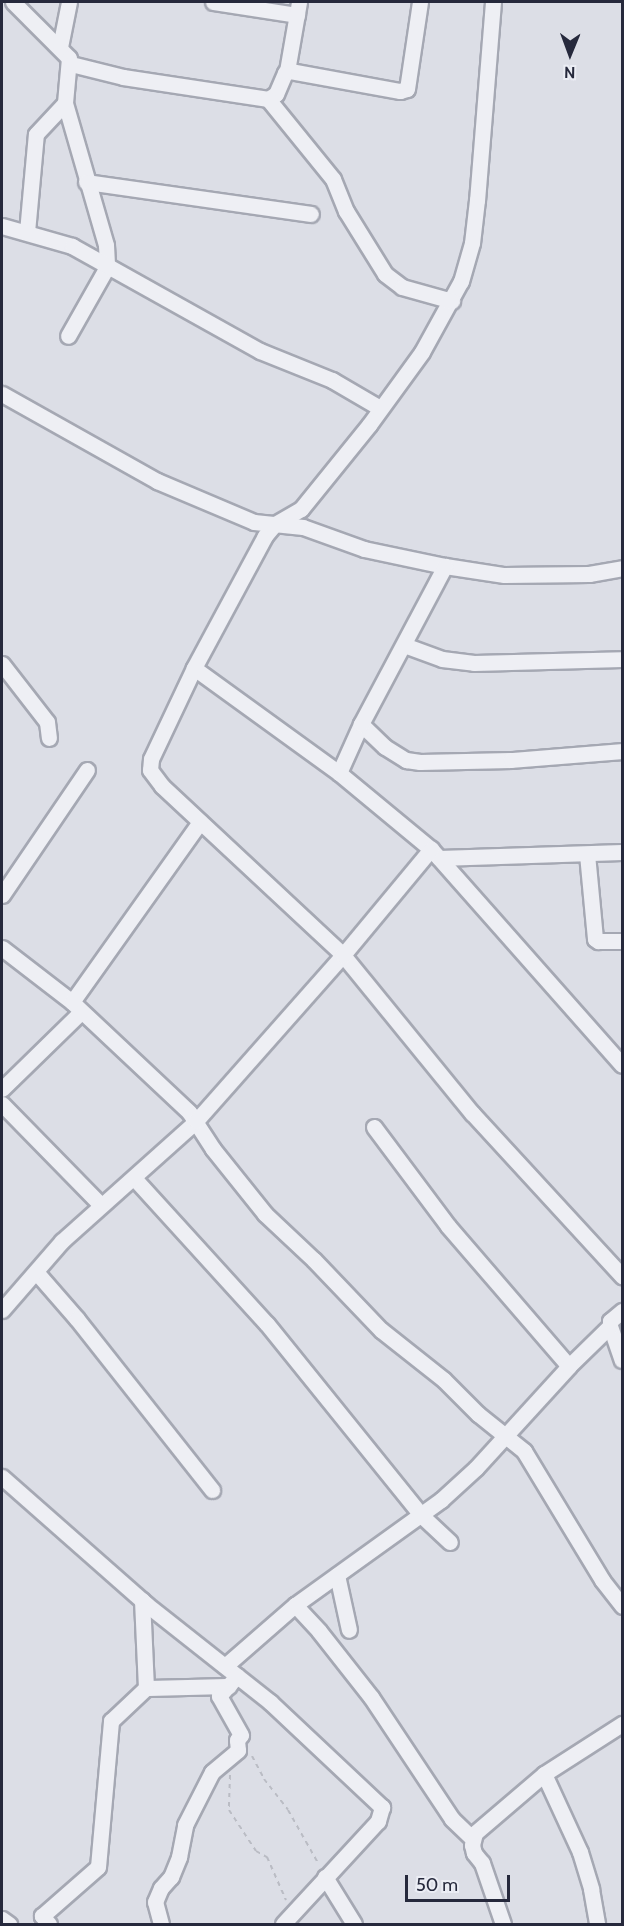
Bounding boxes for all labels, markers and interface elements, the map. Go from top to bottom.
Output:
north arrow [540,24,600,84]
text: N [564,63,575,82]
scale bar [408,1863,513,1901]
text: 50 m [416,1874,458,1896]

